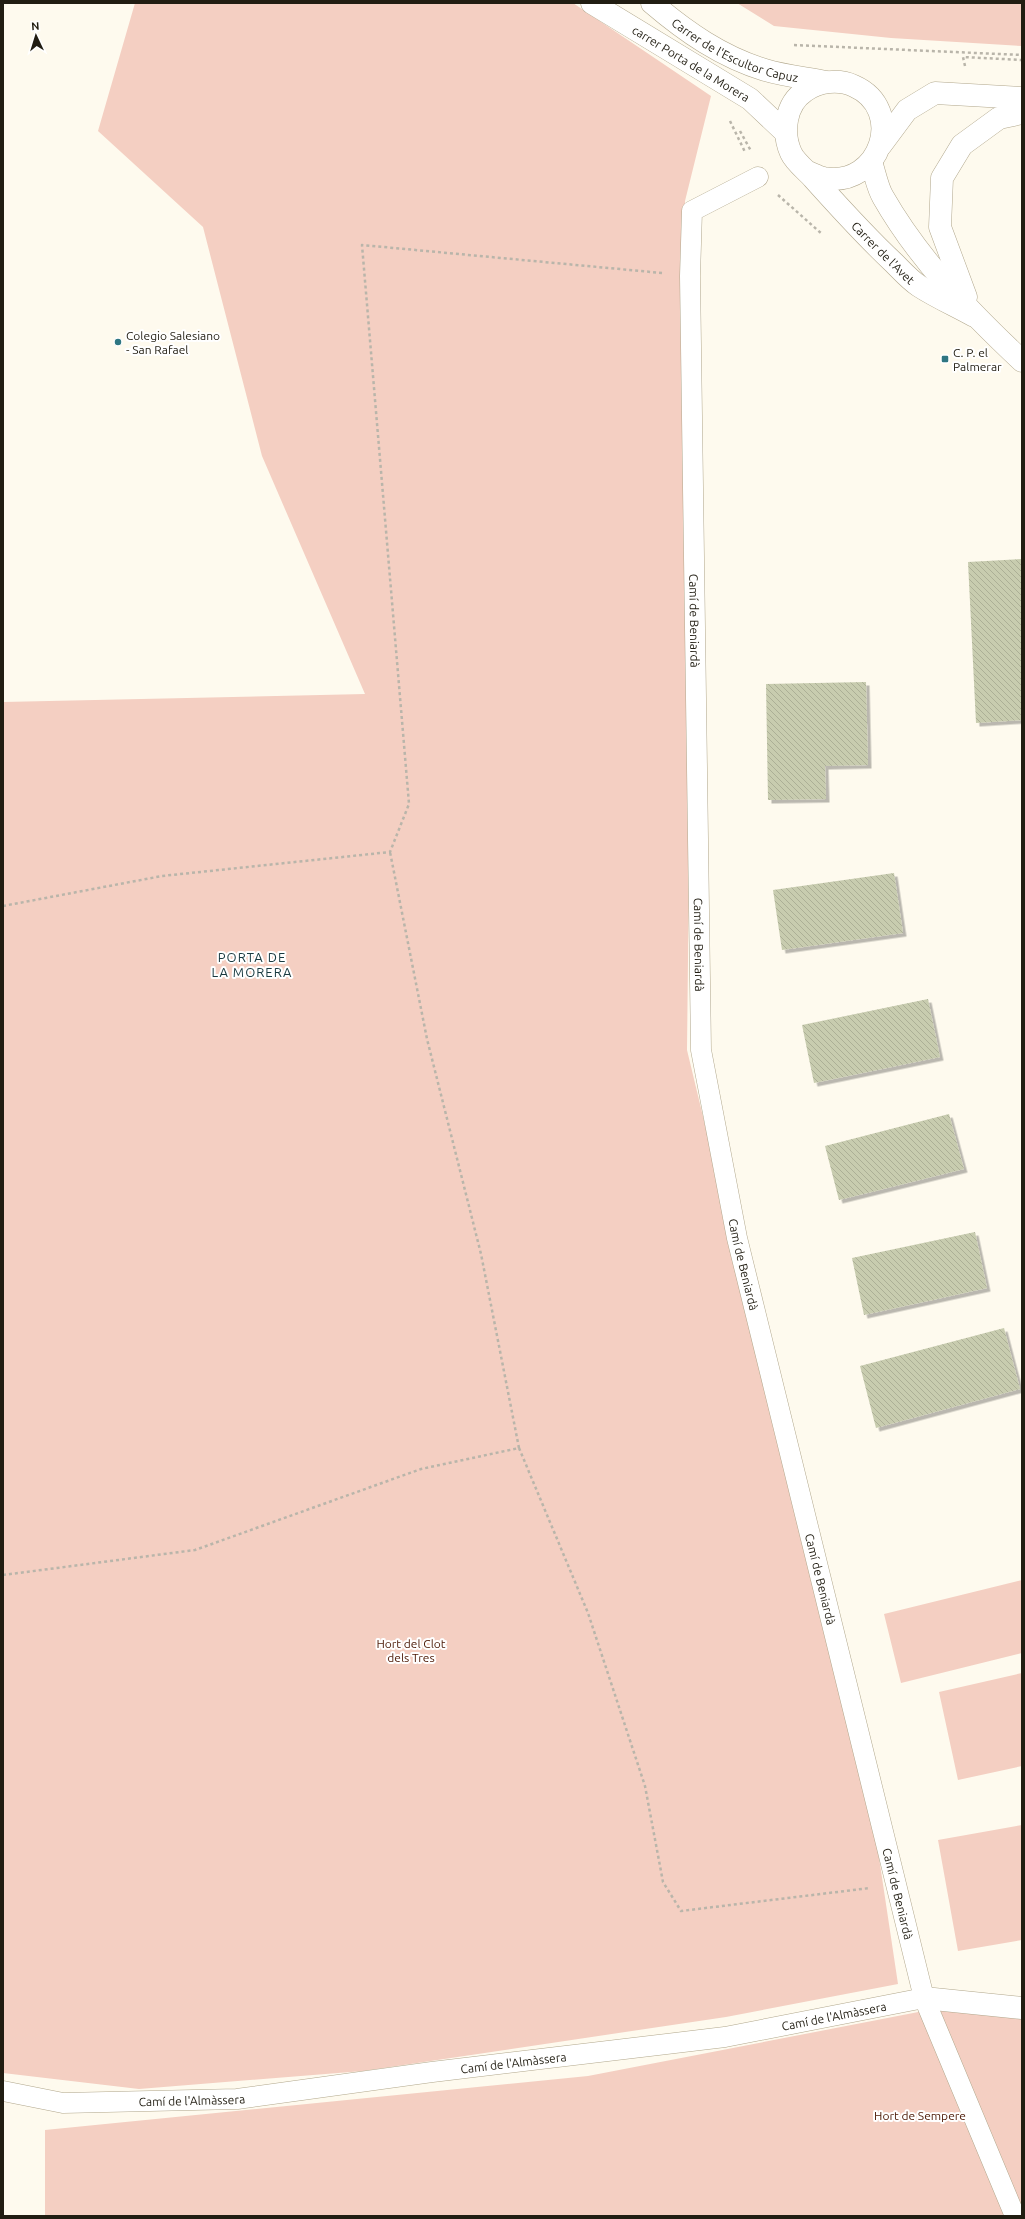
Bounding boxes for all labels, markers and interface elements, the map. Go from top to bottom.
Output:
street label: Carrer de l'Escultor Capuz [670,15,800,84]
north arrow [16,16,56,56]
text: N [31,20,40,32]
street label: carrer Porta de la Morera [630,23,752,104]
street label: Carrer de l'Avet [849,219,918,287]
place label: Colegio Salesiano - San Rafael [126,329,220,356]
marker: Colegio Salesiano - San Rafael [113,337,123,347]
place label: C. P. el Palmerar [953,346,1002,373]
marker: C. P. el Palmerar [940,354,950,364]
street label: Camí de Beniardà [688,574,702,668]
street label: Camí de Beniardà [692,898,707,992]
district label: PORTA DE LA MORERA [211,950,293,979]
street label: Camí de Beniardà [727,1217,761,1312]
street label: Camí de Beniardà [803,1532,838,1626]
park label: Hort del Clot dels Tres [376,1637,446,1664]
street label: Camí de Beniardà [881,1847,916,1941]
street label: Camí de l'Almàssera [780,1999,887,2032]
street label: Camí de l'Almàssera [460,2050,567,2075]
street label: Camí de l'Almàssera [138,2091,246,2108]
park label: Hort de Sempere [874,2109,966,2122]

